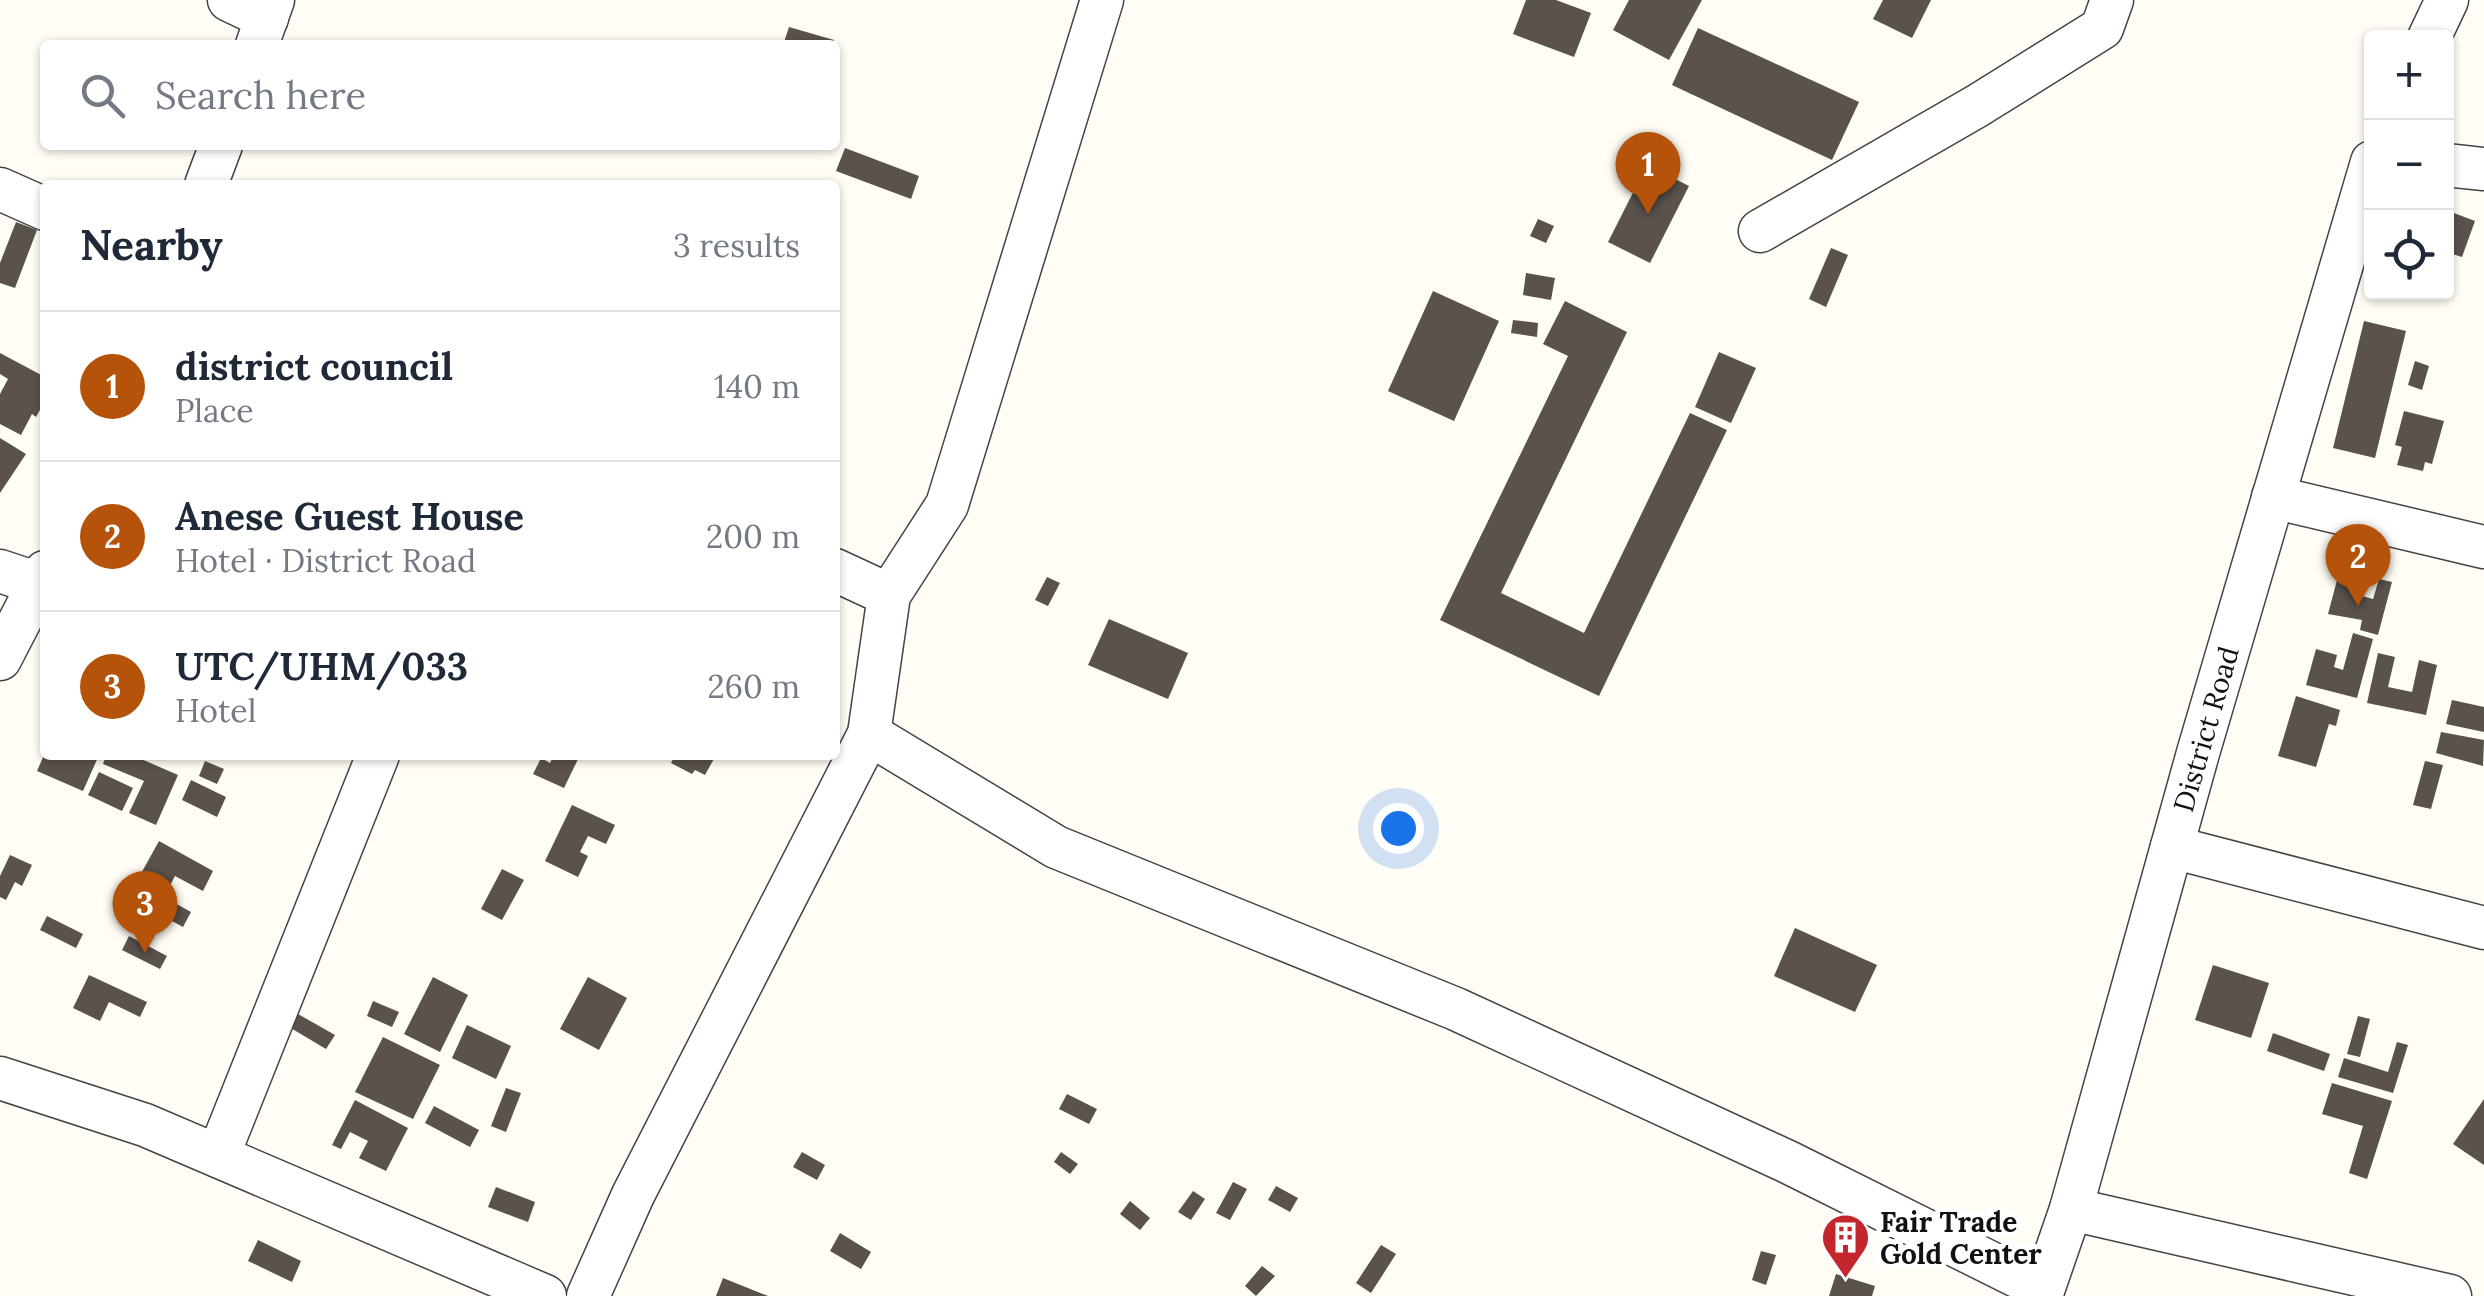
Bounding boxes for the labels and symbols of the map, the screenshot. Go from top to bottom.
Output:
pin: 1 [1616,132,1680,214]
pin: 2 [2326,524,2390,606]
street label: District Road [2165,642,2247,816]
your location [1373,803,1424,854]
pin: 3 [112,870,178,953]
place label: Fair Trade Gold Center [1880,1204,2042,1272]
building icon: Fair Trade Gold Center [1819,1212,1871,1280]

